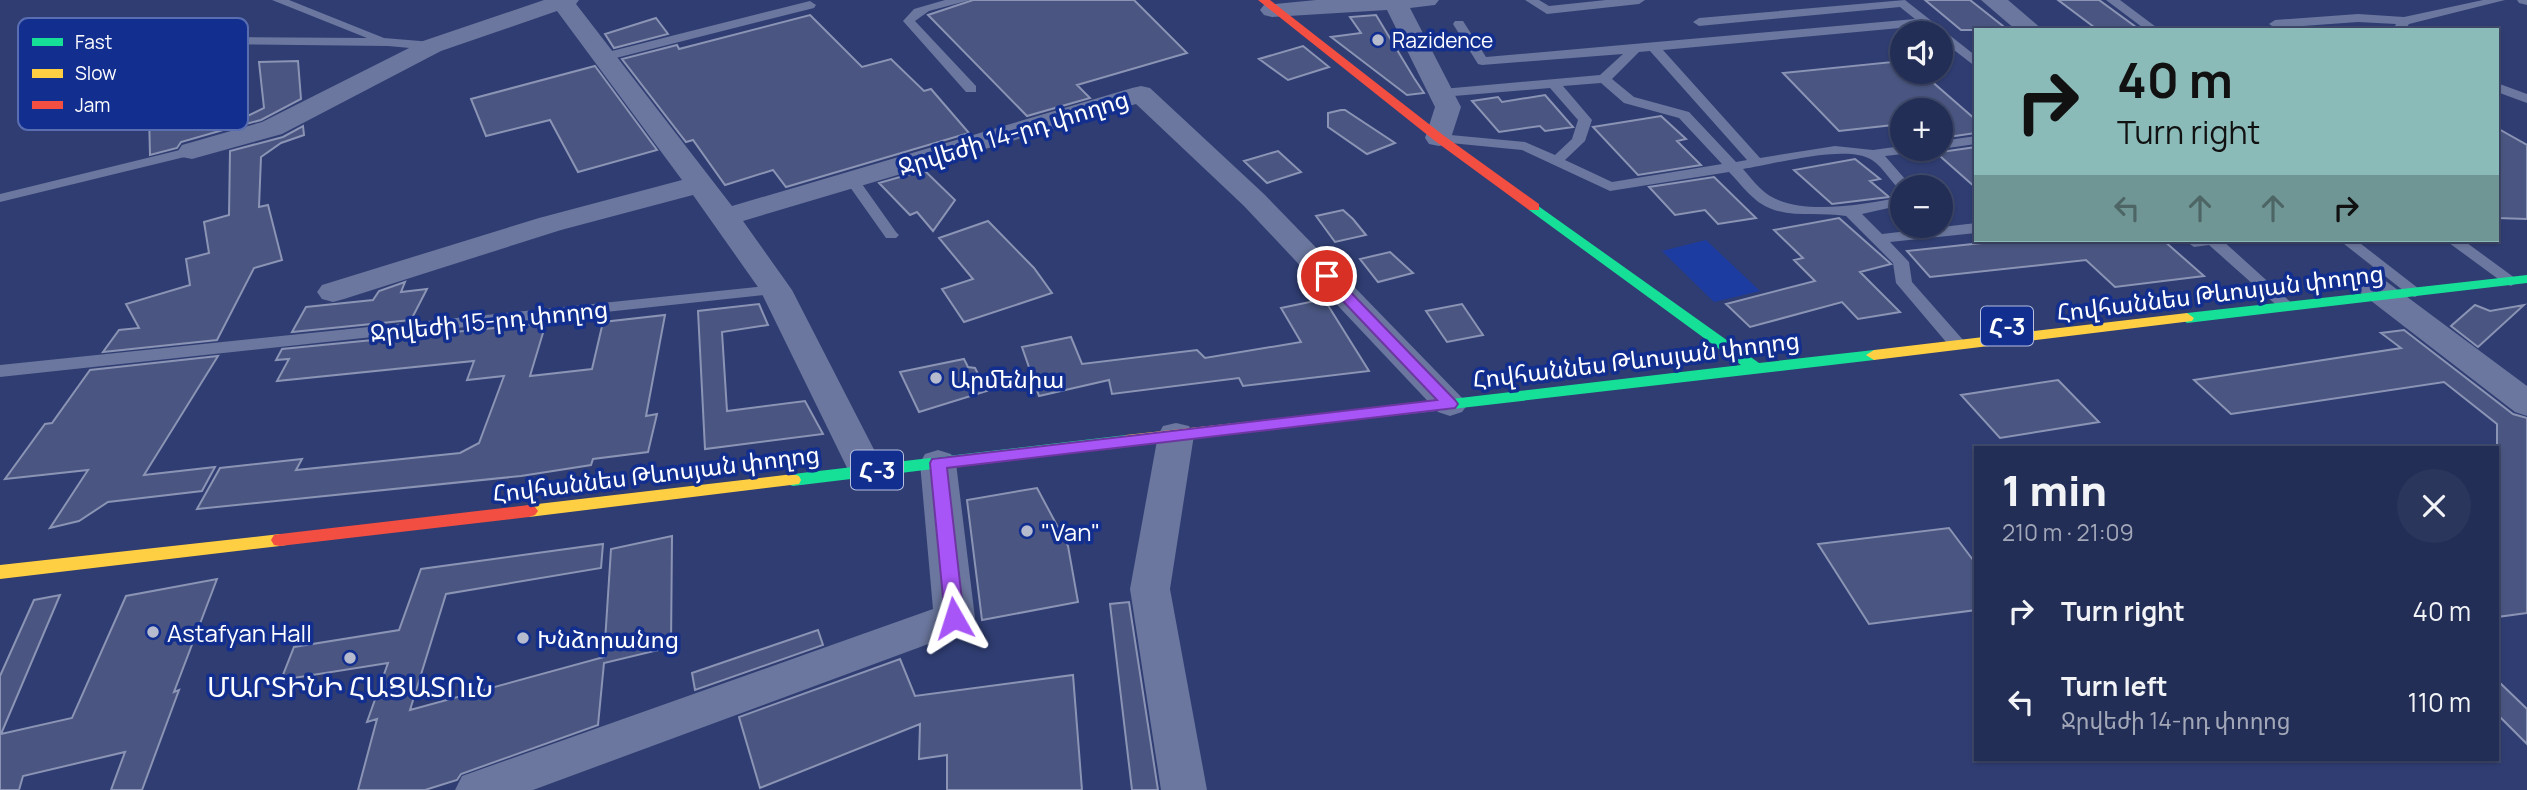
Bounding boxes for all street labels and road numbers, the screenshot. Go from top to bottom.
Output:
street label: Ջրվեժի 14-րդ փողոց [894,81,1132,183]
street label: Հովհաննես Թևոսյան փողոց [2055,256,2385,328]
street label: Ջրվեժի 15-րդ փողոց [368,291,610,349]
road number: Հ-3 [1981,306,2033,346]
street label: Հովհաննես Թևոսյան փողոց [1471,323,1801,395]
street label: Հովհաննես Թևոսյան փողոց [491,437,821,509]
road number: Հ-3 [851,450,903,490]

